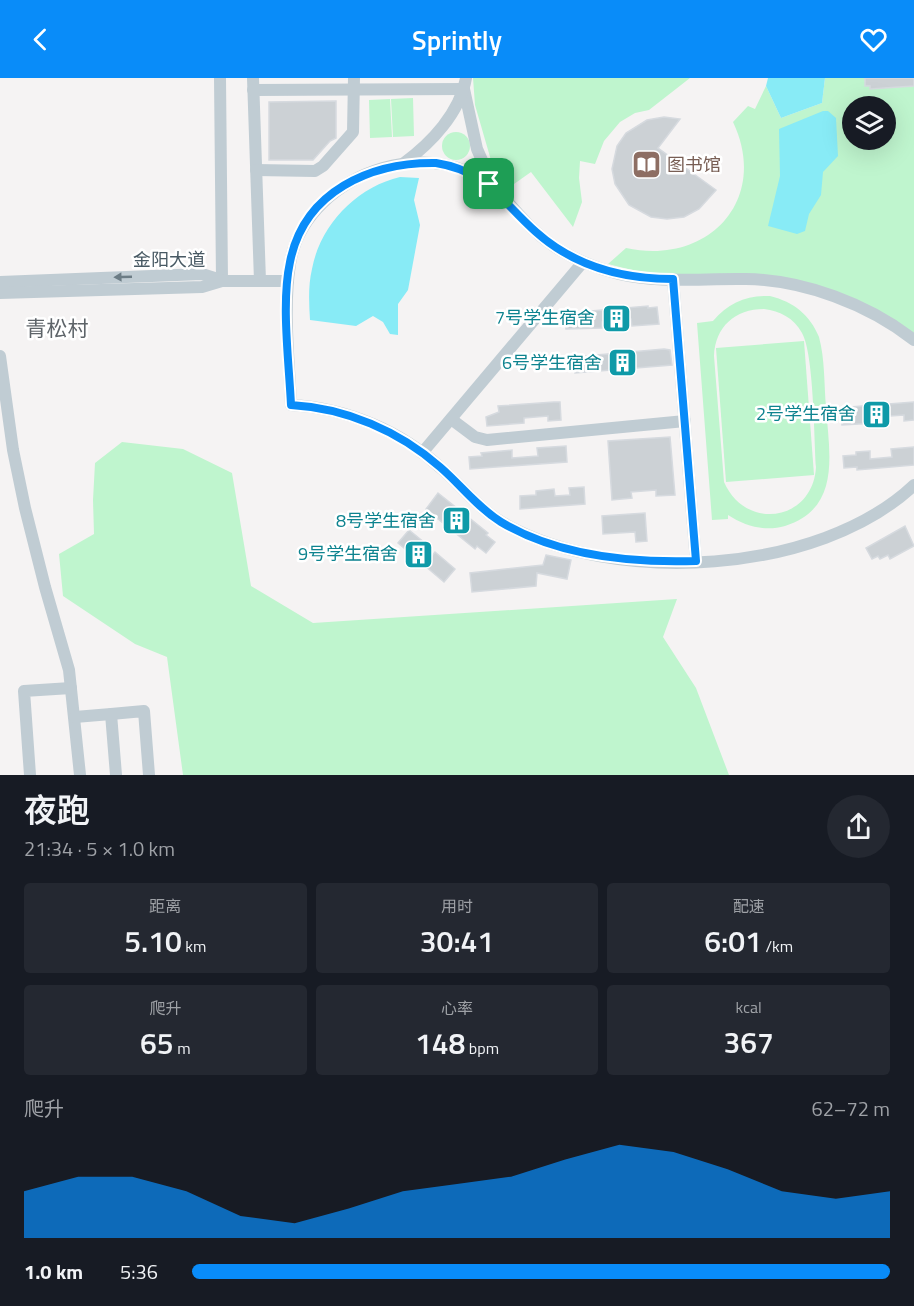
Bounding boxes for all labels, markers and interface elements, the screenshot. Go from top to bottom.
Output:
text: Sprintly [412,19,502,60]
icon: back [24,23,57,56]
icon: heart [857,23,890,56]
map controls [842,96,896,150]
button: layers [842,96,896,150]
library icon: 图书馆 [630,149,662,181]
place label: 图书馆 [667,151,721,178]
pin [463,158,514,209]
icon: arrive [472,167,505,200]
street label: 金阳大道 [133,246,205,273]
one-way arrow [113,273,132,282]
building icon: 7号学生宿舍 [600,302,632,334]
place label: 7号学生宿舍 [495,304,595,331]
district label: 青松村 [26,312,89,344]
building icon: 6号学生宿舍 [607,347,639,379]
place label: 6号学生宿舍 [502,349,602,376]
building icon: 2号学生宿舍 [861,398,893,430]
place label: 2号学生宿舍 [756,400,856,427]
building icon: 8号学生宿舍 [441,505,473,537]
place label: 8号学生宿舍 [336,507,436,534]
building icon: 9号学生宿舍 [403,538,435,570]
place label: 9号学生宿舍 [298,540,398,567]
text: 夜跑 [24,785,90,835]
button: share [827,795,890,858]
text: 21:34 · 5 × 1.0 km [24,833,175,864]
text: 距离 [149,894,181,918]
text: 用时 [441,894,473,918]
text: 配速 [733,894,765,918]
text: 5.10 [124,918,182,964]
text: 30:41 [420,918,494,964]
text: 6:01 [704,918,762,964]
text: km [182,934,206,958]
text: /km [762,934,793,958]
text: kcal [736,995,762,1019]
text: 爬升 [149,996,181,1020]
text: 心率 [441,996,473,1020]
text: 367 [723,1019,774,1065]
text: 65 [140,1020,174,1066]
text: 148 [415,1020,465,1066]
text: m [174,1036,191,1060]
text: bpm [465,1036,499,1060]
text: 爬升 [24,1093,64,1124]
text: 62–72 m [811,1093,890,1124]
text: 1.0 km [24,1256,83,1287]
text: 5:36 [120,1256,158,1287]

